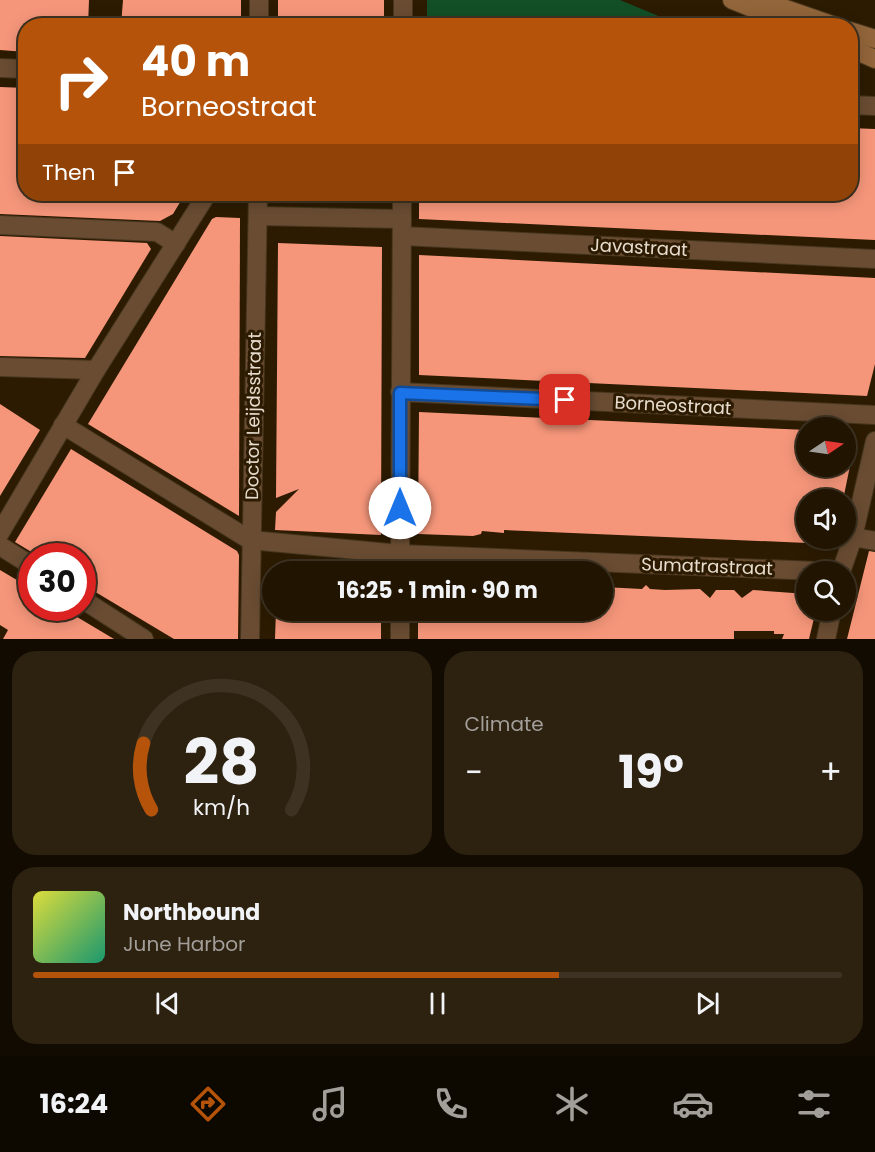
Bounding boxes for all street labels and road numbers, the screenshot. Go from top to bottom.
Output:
street label: Javastraat [590,232,688,262]
street label: Doctor Leijdsstraat [239,332,267,500]
street label: Borneostraat [614,389,732,421]
street label: Sumatrastraat [641,551,773,581]

